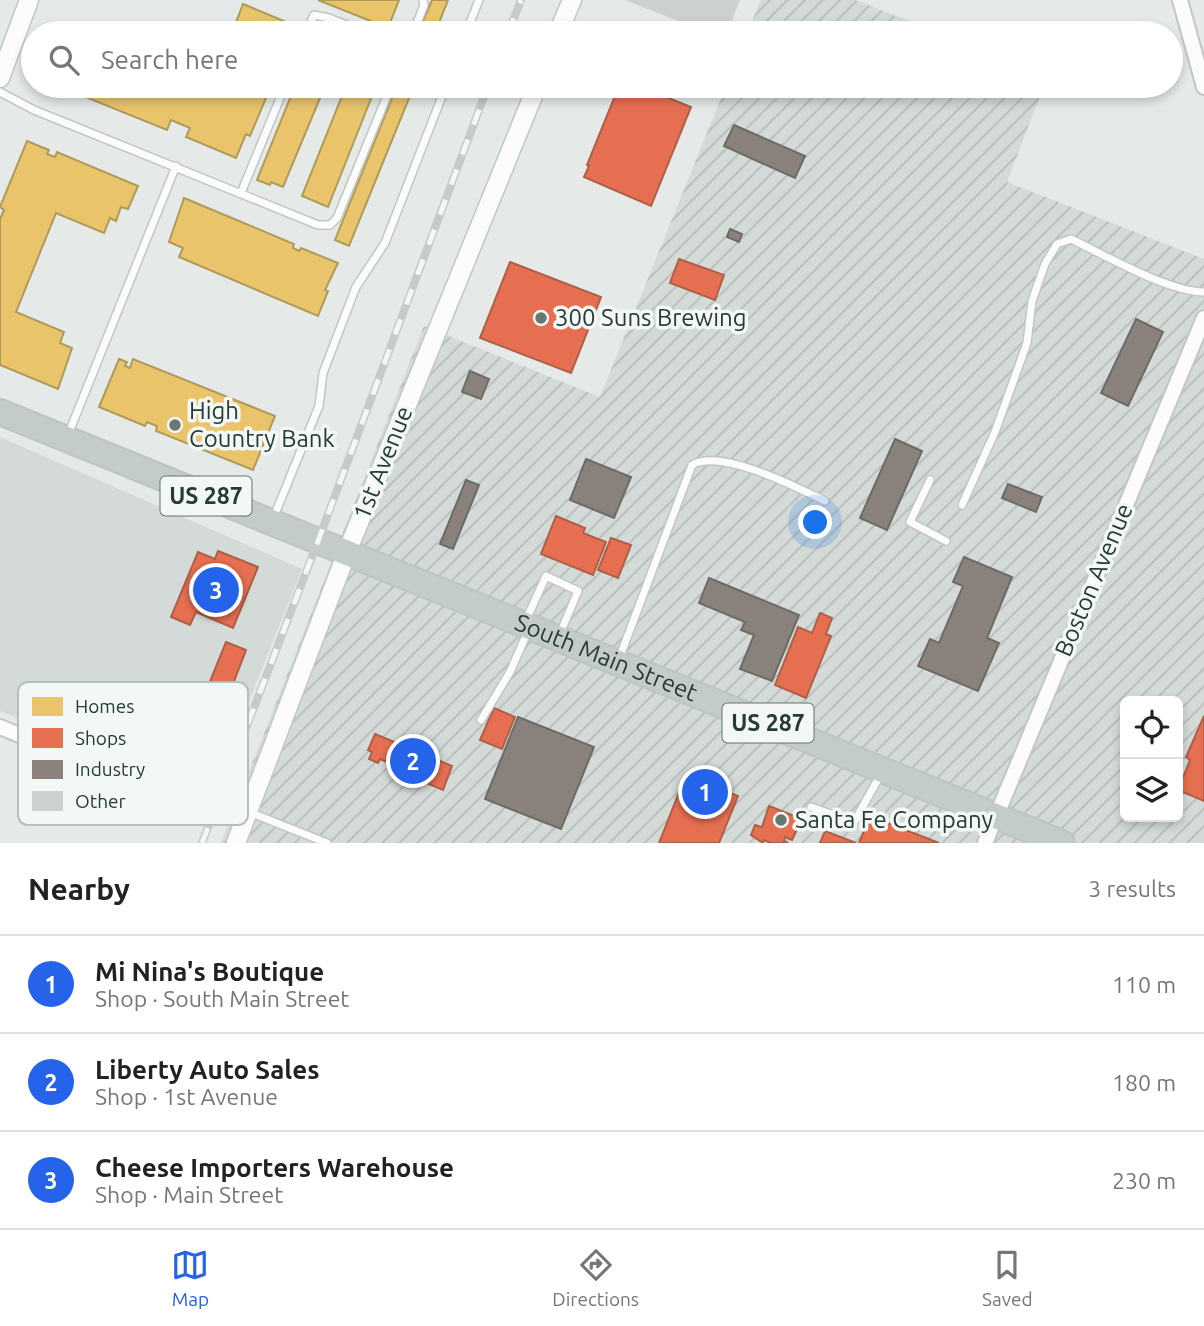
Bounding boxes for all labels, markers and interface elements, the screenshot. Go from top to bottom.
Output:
search box [21,21,1183,98]
icon: search [45,41,83,79]
text: Search here [101,45,238,74]
place label: 300 Suns Brewing [555,304,747,331]
marker: 300 Suns Brewing [533,310,549,326]
place label: High Country Bank [189,397,335,452]
street label: 1st Avenue [348,402,417,523]
marker: High Country Bank [167,417,183,433]
road number: US 287 [160,476,252,516]
street label: Boston Avenue [1049,499,1138,660]
your location [798,505,832,539]
pin: 3 [193,564,239,616]
street label: South Main Street [511,608,702,707]
legend [18,682,248,825]
text: Homes [75,695,135,717]
map controls [1120,696,1183,822]
button: locate [1120,696,1183,759]
road number: US 287 [722,704,814,743]
text: Shops [75,727,126,749]
pin: 2 [390,735,436,787]
text: Industry [75,758,145,780]
button: layers [1120,759,1183,822]
pin: 1 [682,766,728,818]
text: Other [75,790,126,812]
place label: Santa Fe Company [795,806,994,833]
marker: Santa Fe Company [773,812,789,828]
text: Nearby [28,872,130,906]
text: 3 results [1088,876,1176,901]
text: Mi Nina's Boutique [95,957,324,986]
text: 1 [45,972,57,997]
text: 110 m [1112,972,1176,997]
text: Shop · South Main Street [95,986,349,1011]
text: Liberty Auto Sales [95,1055,320,1084]
text: 2 [45,1070,57,1095]
text: 180 m [1112,1070,1176,1095]
text: Shop · 1st Avenue [95,1084,278,1109]
text: Cheese Importers Warehouse [95,1153,454,1182]
text: 3 [45,1168,57,1193]
text: 230 m [1112,1168,1176,1193]
text: Shop · Main Street [95,1182,283,1207]
tab: Map [171,1246,209,1310]
tab: Directions [552,1246,639,1310]
tab: Saved [982,1246,1033,1310]

